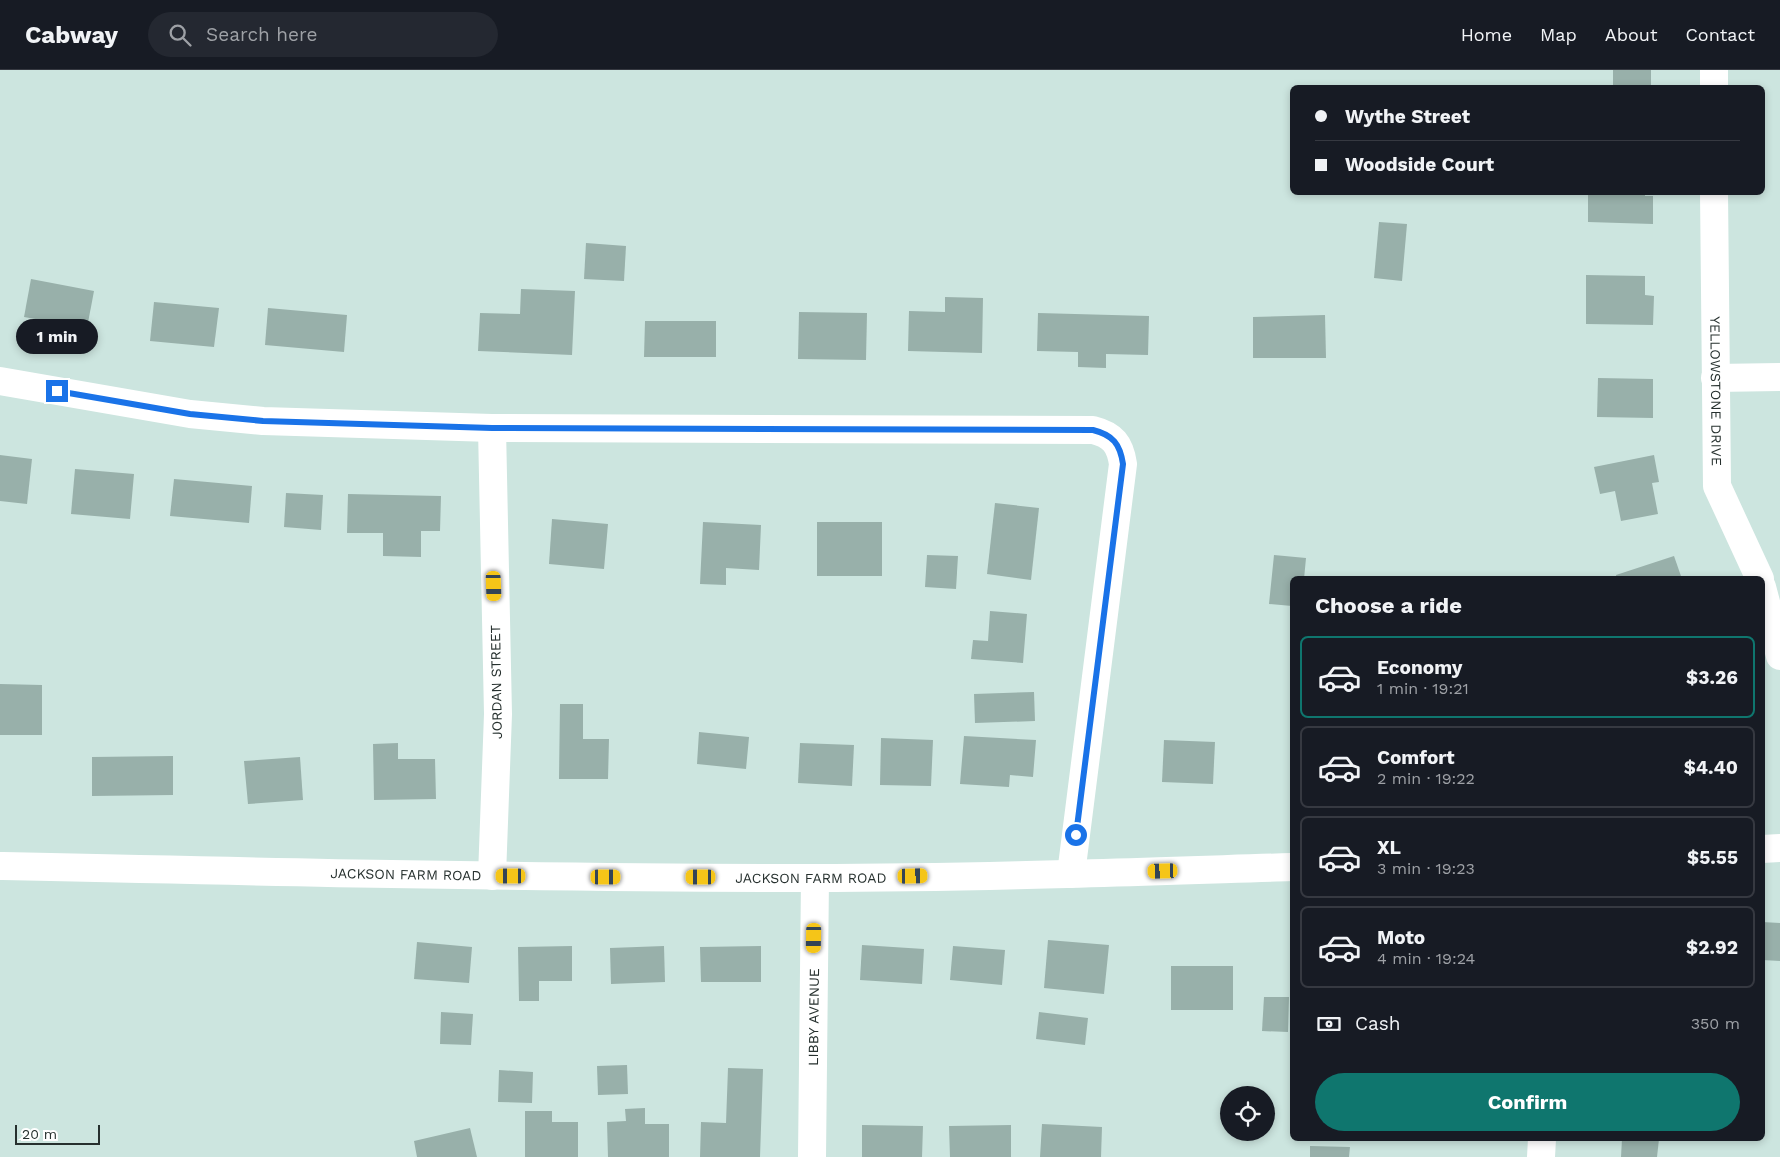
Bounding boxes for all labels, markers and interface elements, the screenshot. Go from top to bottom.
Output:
search box [148,12,498,57]
text: Cabway [25,21,118,49]
icon: search [166,21,194,49]
text: Search here [206,23,317,46]
text: Home [1461,24,1512,45]
text: Map [1540,24,1577,45]
text: About [1605,24,1657,45]
text: Contact [1685,24,1755,45]
text: Wythe Street [1345,105,1470,128]
text: Woodside Court [1345,153,1494,176]
street label: YELLOWSTONE DRIVE [1707,316,1725,466]
callout: 1 min [16,318,98,354]
text: 1 min [36,327,78,346]
route end [46,380,68,402]
car [485,571,502,601]
text: Choose a ride [1315,593,1462,618]
street label: JORDAN STREET [487,624,505,739]
icon: car [1317,655,1362,700]
text: Economy [1377,656,1462,679]
text: $3.26 [1686,666,1738,689]
text: 1 min · 19:21 [1377,679,1469,698]
icon: car [1317,745,1362,790]
text: Comfort [1377,746,1455,769]
text: $4.40 [1684,756,1738,779]
text: 2 min · 19:22 [1377,769,1475,788]
route start [1065,824,1087,846]
icon: car [1317,835,1362,880]
text: XL [1377,836,1401,859]
text: $5.55 [1687,846,1738,869]
text: 3 min · 19:23 [1377,859,1475,878]
car [1147,863,1178,879]
street label: JACKSON FARM ROAD [330,865,482,883]
car [897,868,928,884]
car [496,869,526,884]
car [591,870,621,885]
car [686,870,716,885]
street label: JACKSON FARM ROAD [735,870,887,886]
car [806,923,821,953]
icon: car [1317,925,1362,970]
text: Moto [1377,926,1425,949]
text: $2.92 [1686,936,1738,959]
text: 4 min · 19:24 [1377,949,1475,968]
street label: LIBBY AVENUE [805,968,822,1066]
icon: cash [1315,1010,1343,1038]
text: Cash [1355,1012,1401,1035]
text: 350 m [1691,1014,1740,1033]
button: Confirm [1315,1073,1740,1131]
map controls [1220,1086,1275,1141]
button: locate [1220,1086,1275,1141]
scale bar [15,1122,100,1145]
text: 20 m [22,1126,57,1142]

